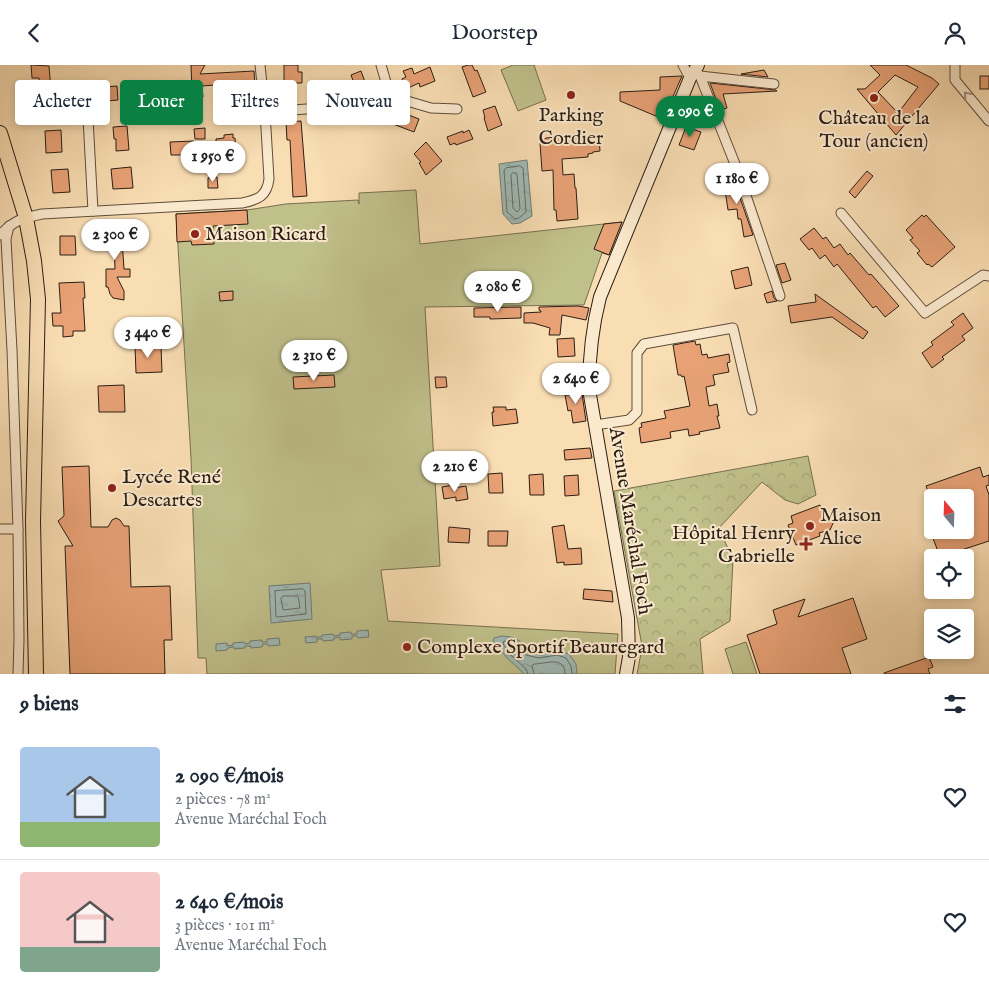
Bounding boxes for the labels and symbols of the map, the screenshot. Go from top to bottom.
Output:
marker: Parking Cordier [565,89,577,101]
one-way arrow [964,91,973,100]
marker: Château de la Tour (ancien) [868,92,880,104]
pin: 2 090 € [644,95,736,138]
place label: Parking Cordier [539,103,605,151]
place label: Château de la Tour (ancien) [818,106,930,154]
pin: 1 950 € [167,141,259,183]
pin: 1 180 € [691,163,783,205]
pin: 2 300 € [69,219,161,261]
place label: Maison Ricard [205,222,327,247]
marker: Maison Ricard [189,228,201,240]
pin: 2 080 € [452,271,544,313]
pin: 3 440 € [102,317,194,359]
pin: 2 310 € [268,339,360,382]
pin: 2 640 € [530,363,622,405]
street label: Avenue Maréchal Foch [603,424,657,617]
pin: 2 210 € [409,451,501,493]
place label: Lycée René Descartes [122,465,221,513]
marker: Lycée René Descartes [106,482,118,494]
north arrow [924,489,974,539]
place label: Maison Alice [819,503,882,551]
marker: Maison Alice [804,520,816,532]
place label: Hôpital Henry Gabrielle [672,521,795,569]
marker: Hôpital Henry Gabrielle [799,537,813,551]
place label: Complexe Sportif Beauregard [417,635,665,660]
marker: Complexe Sportif Beauregard [401,641,413,653]

